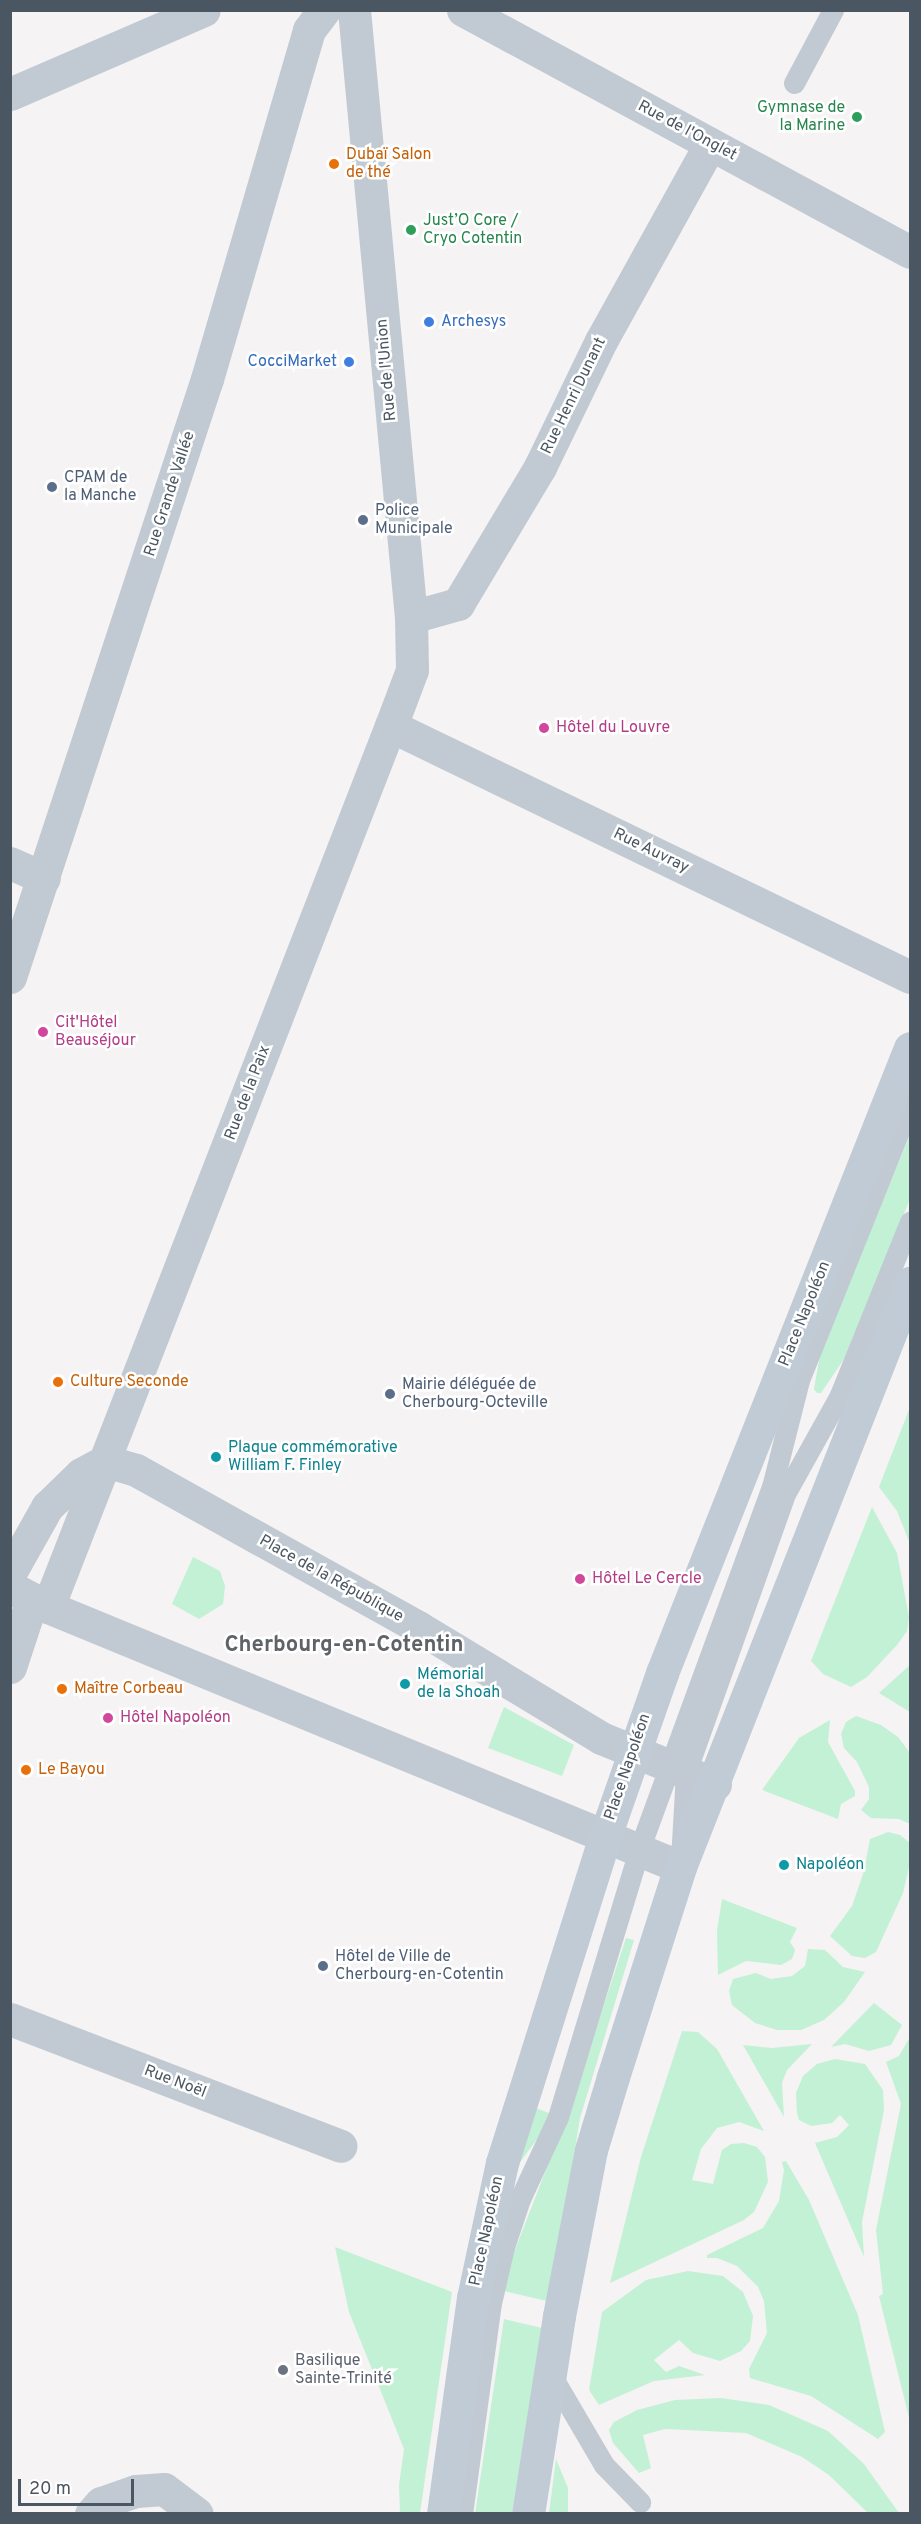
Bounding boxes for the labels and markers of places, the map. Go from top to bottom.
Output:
place label: Gymnase de la Marine [757,98,845,136]
marker: Gymnase de la Marine [850,110,864,124]
place label: Dubaï Salon de thé [346,145,431,183]
marker: Dubaï Salon de thé [327,157,341,171]
place label: Just’O Core / Cryo Cotentin [423,211,522,249]
marker: Just’O Core / Cryo Cotentin [404,223,418,237]
place label: Archesys [441,312,506,332]
marker: Archesys [422,315,436,329]
place label: CocciMarket [248,352,337,372]
marker: CocciMarket [342,355,356,369]
place label: CPAM de la Manche [64,468,136,506]
marker: CPAM de la Manche [45,480,59,494]
place label: Police Municipale [375,501,453,539]
marker: Police Municipale [356,513,370,527]
place label: Hôtel du Louvre [556,718,670,738]
marker: Hôtel du Louvre [537,721,551,735]
place label: Cit'Hôtel Beauséjour [55,1013,136,1051]
marker: Cit'Hôtel Beauséjour [36,1025,50,1039]
place label: Culture Seconde [70,1372,189,1392]
marker: Culture Seconde [51,1375,65,1389]
place label: Mairie déléguée de Cherbourg-Octeville [402,1375,548,1413]
marker: Mairie déléguée de Cherbourg-Octeville [383,1387,397,1401]
place label: Plaque commémorative William F. Finley [228,1438,398,1476]
marker: Plaque commémorative William F. Finley [209,1450,223,1464]
place label: Hôtel Le Cercle [592,1569,702,1589]
marker: Hôtel Le Cercle [573,1572,587,1586]
place label: Mémorial de la Shoah [417,1665,500,1703]
marker: Mémorial de la Shoah [398,1677,412,1691]
place label: Maître Corbeau [74,1679,183,1699]
marker: Maître Corbeau [55,1682,69,1696]
place label: Hôtel Napoléon [120,1708,231,1728]
marker: Hôtel Napoléon [101,1711,115,1725]
place label: Le Bayou [38,1760,105,1780]
marker: Le Bayou [19,1763,33,1777]
place label: Napoléon [796,1855,864,1875]
marker: Napoléon [777,1858,791,1872]
place label: Hôtel de Ville de Cherbourg-en-Cotentin [335,1947,504,1985]
marker: Hôtel de Ville de Cherbourg-en-Cotentin [316,1959,330,1973]
place label: Basilique Sainte-Trinité [295,2351,392,2389]
marker: Basilique Sainte-Trinité [276,2363,290,2377]

